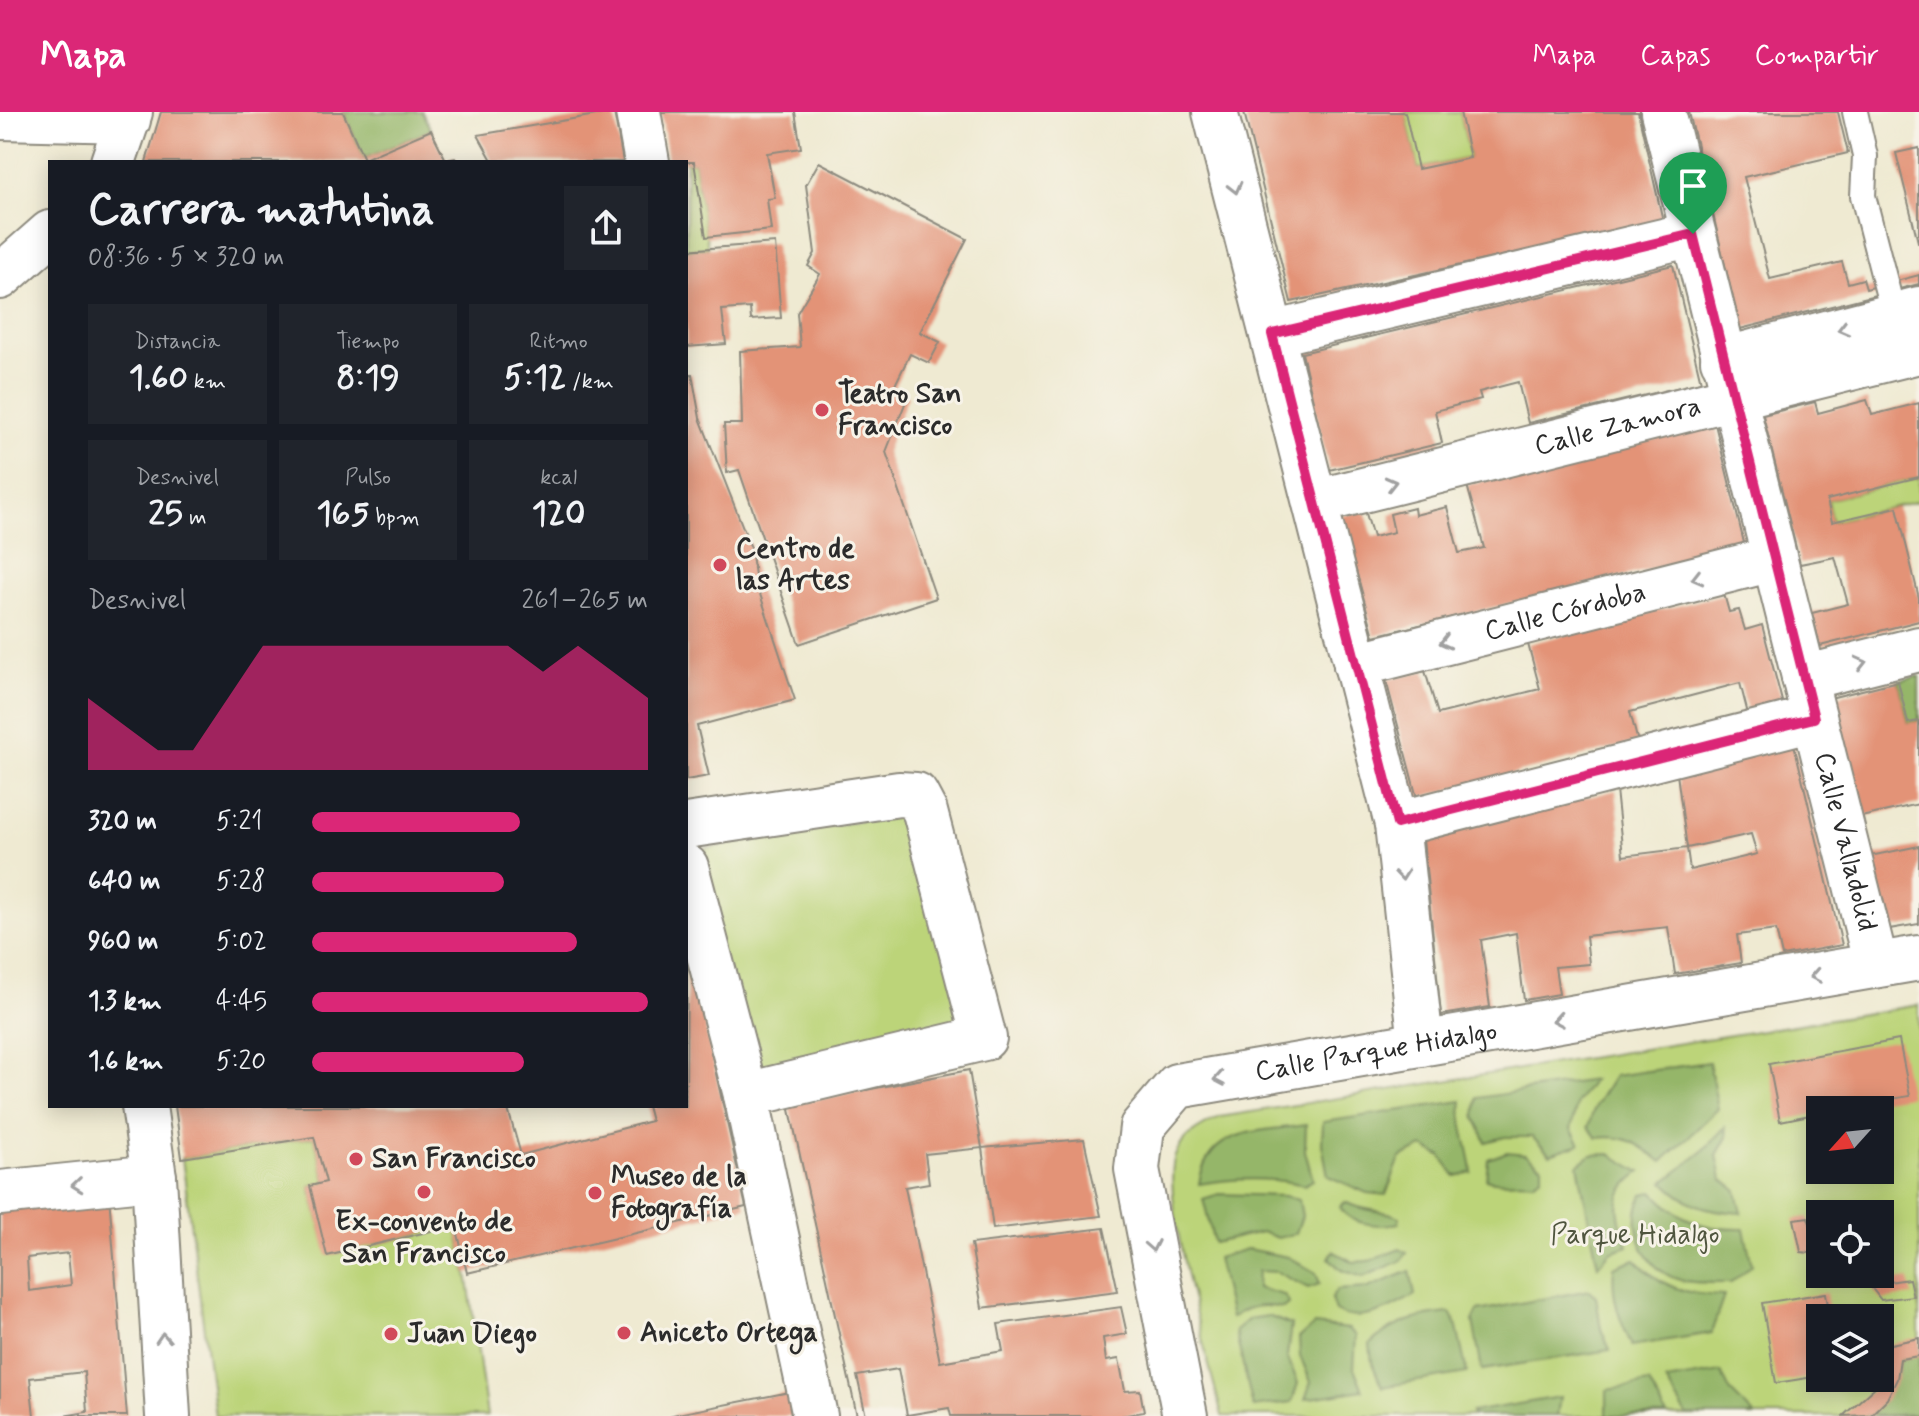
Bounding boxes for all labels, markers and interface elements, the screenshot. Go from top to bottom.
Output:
text: Mapa [40,32,127,81]
text: Mapa [1532,38,1596,75]
text: Capas [1640,38,1710,75]
text: Compartir [1754,38,1879,75]
pin [1659,152,1727,234]
icon: arrive [1671,164,1715,208]
one-way arrow [1225,180,1242,194]
text: Carrera matutina [88,182,434,240]
button: share [564,186,648,270]
text: 08:36 · 5 × 320 m [88,241,284,275]
one-way arrow [1837,319,1851,336]
text: Distancia [134,328,220,356]
text: Tiempo [336,328,400,356]
text: Ritmo [530,328,588,356]
text: 1.60 [129,356,188,401]
text: 8:19 [336,356,400,401]
text: 5:12 [504,356,566,401]
text: km [188,368,226,396]
text: /km [566,368,614,396]
place label: Teatro San Francisco [838,376,962,445]
street label: Calle Zamora [1531,388,1705,465]
marker: Teatro San Francisco [813,401,831,419]
text: Desnivel [136,464,219,492]
text: Pulso [345,464,391,492]
text: kcal [540,464,577,492]
one-way arrow [1383,476,1397,493]
text: 25 [148,492,183,537]
text: 165 [316,492,369,537]
text: 120 [532,492,585,537]
text: m [183,504,206,532]
text: bpm [369,504,420,532]
place label: Centro de las Artes [736,531,855,600]
marker: Centro de las Artes [711,556,729,574]
one-way arrow [1691,569,1705,586]
street label: Calle Córdoba [1481,574,1650,650]
text: Desnivel [88,584,186,618]
text: 261–265 m [521,584,648,618]
one-way arrow [1439,633,1453,650]
one-way arrow [1854,656,1868,673]
street label: Calle Valladolid [1805,748,1885,935]
text: 320 m [88,805,157,839]
text: 5:21 [216,805,262,839]
text: 640 m [88,865,160,899]
text: 5:28 [216,865,266,899]
one-way arrow [1394,869,1411,882]
text: 960 m [88,925,159,959]
text: 5:02 [216,925,267,959]
one-way arrow [1808,966,1821,983]
text: 1.3 km [88,985,162,1019]
text: 4:45 [216,985,267,1019]
one-way arrow [1552,1011,1565,1028]
street label: Calle Parque Hidalgo [1252,1013,1500,1091]
text: 1.6 km [88,1045,163,1079]
text: 5:20 [216,1045,266,1079]
one-way arrow [1213,1069,1226,1086]
north arrow [1806,1096,1894,1184]
map controls [1806,1096,1894,1392]
place label: San Francisco [372,1141,536,1178]
marker: San Francisco [347,1150,365,1168]
place label: Museo de la Fotografía [611,1159,747,1231]
one-way arrow [70,1177,83,1194]
marker: Ex-convento de San Francisco [415,1183,433,1201]
marker: Museo de la Fotografía [586,1184,604,1202]
button: locate [1806,1200,1894,1288]
place label: Ex-convento de San Francisco [335,1204,513,1273]
park label: Parque Hidalgo [1550,1217,1720,1254]
one-way arrow [1142,1239,1159,1252]
button: layers [1806,1304,1894,1392]
place label: Aniceto Ortega [640,1315,818,1355]
place label: Juan Diego [407,1316,537,1354]
marker: Aniceto Ortega [615,1324,633,1342]
marker: Juan Diego [382,1325,400,1343]
one-way arrow [155,1331,172,1344]

